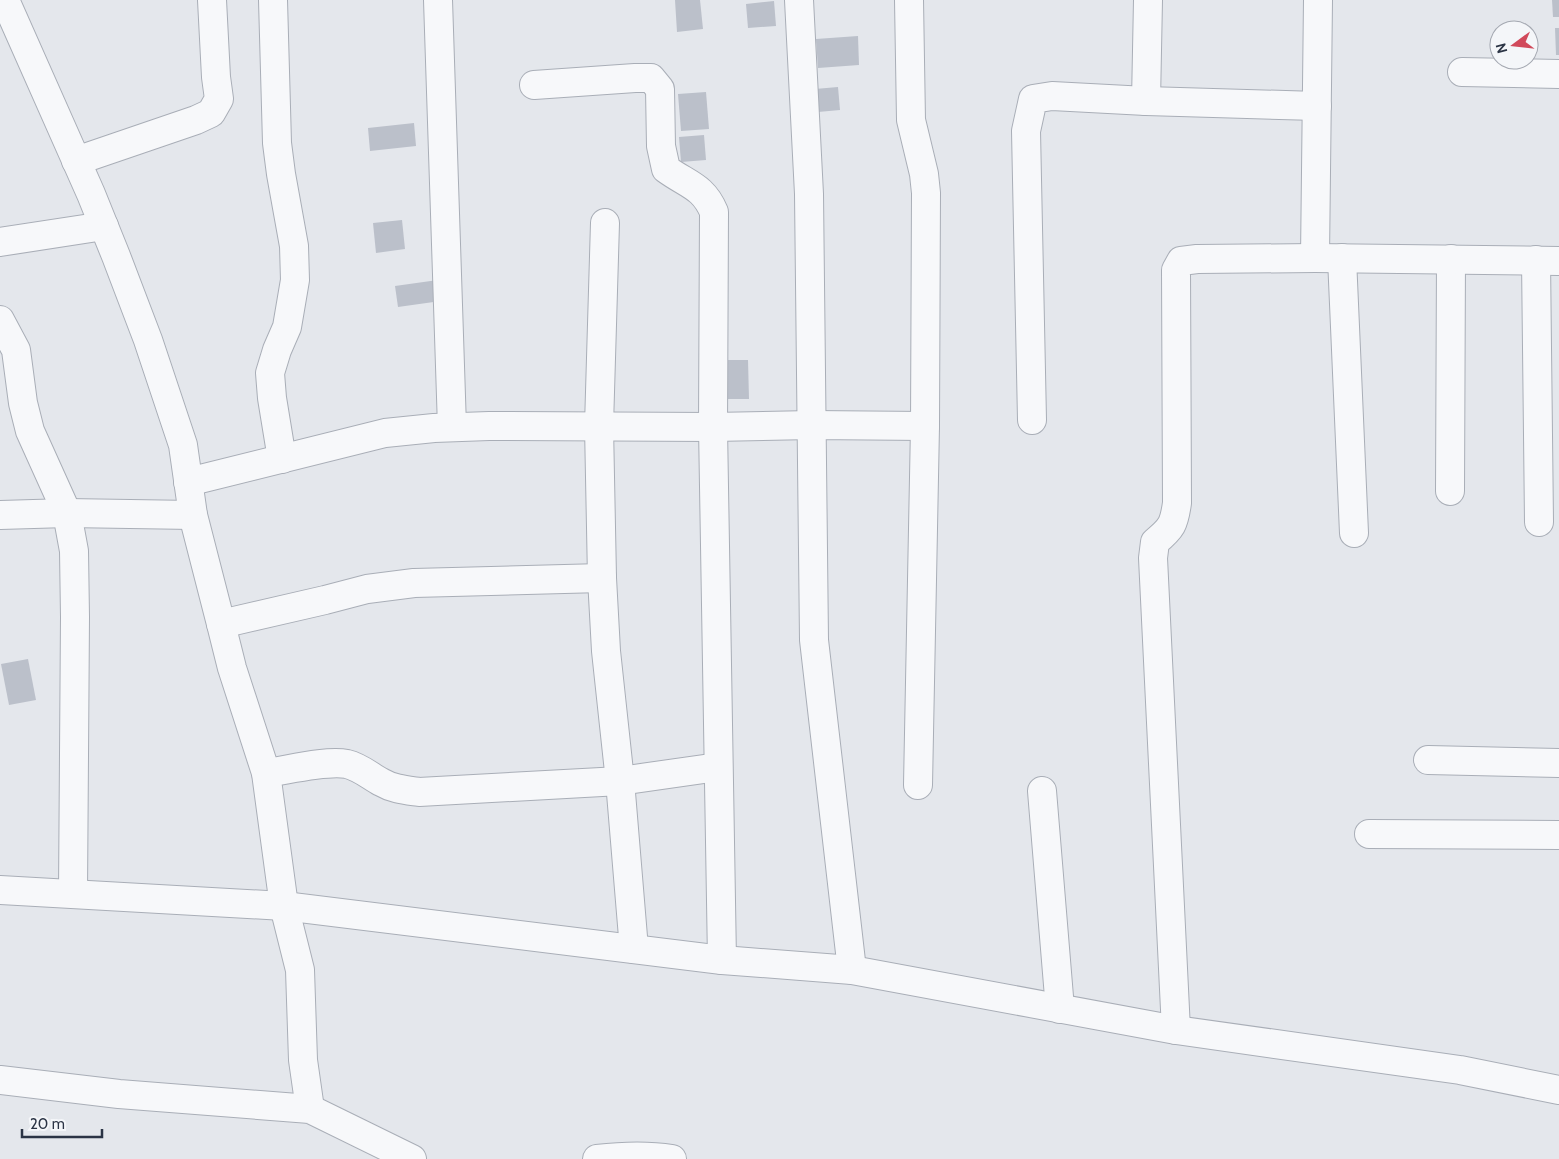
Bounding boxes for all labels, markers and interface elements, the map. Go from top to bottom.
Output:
north arrow [1489,20,1539,70]
text: N [1491,41,1511,55]
scale bar [22,1106,102,1138]
text: 20 m [30,1115,65,1133]

